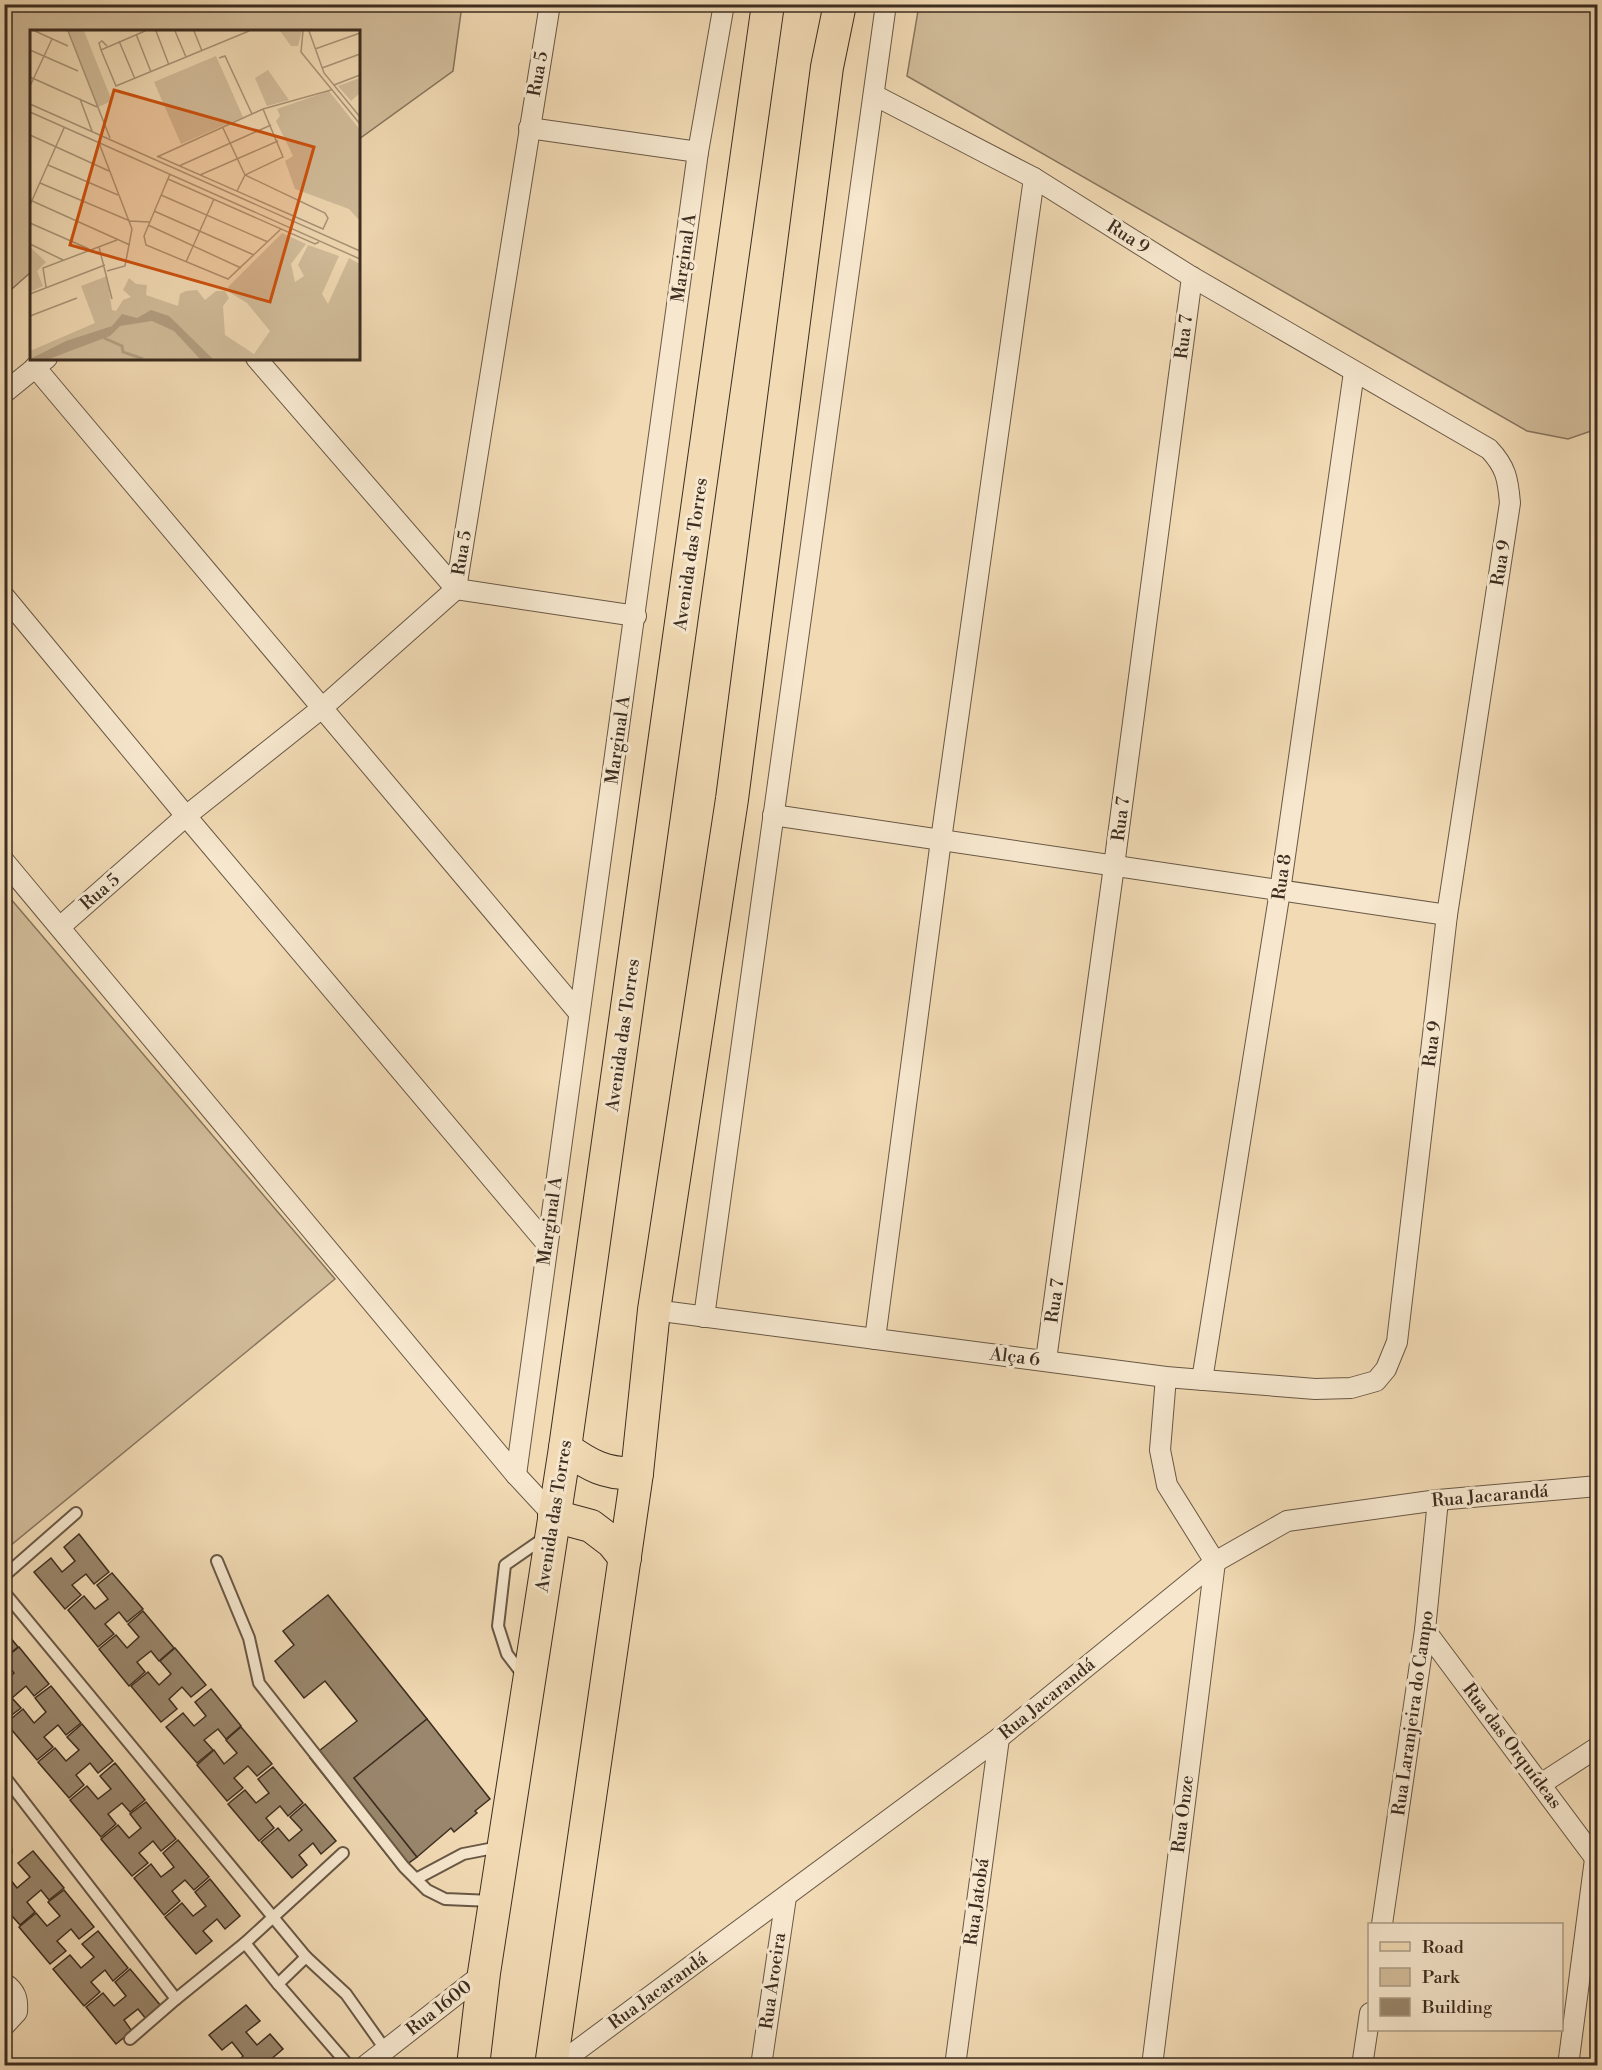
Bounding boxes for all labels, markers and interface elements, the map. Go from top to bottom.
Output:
inset map [30,30,360,360]
street label: Rua 5 [523,50,553,98]
street label: Marginal A [666,212,702,304]
street label: Rua 9 [1102,215,1154,259]
street label: Rua 7 [1170,313,1198,361]
street label: Avenida das Torres [669,476,713,633]
street label: Rua 5 [447,529,477,577]
street label: Rua 9 [1486,538,1516,588]
street label: Marginal A [600,694,636,786]
street label: Rua 7 [1107,795,1135,843]
street label: Rua 8 [1267,852,1297,902]
street label: Rua 5 [75,868,125,916]
street label: Avenida das Torres [601,957,645,1114]
street label: Rua 9 [1418,1019,1446,1068]
street label: Marginal A [532,1175,568,1267]
street label: Rua 7 [1041,1277,1069,1325]
street label: Alça 6 [988,1342,1042,1372]
street label: Avenida das Torres [530,1438,577,1595]
street label: Rua Jacarandá [1431,1479,1550,1513]
street label: Rua Laranjeira do Campo [1387,1609,1439,1817]
street label: Rua Jacarandá [994,1653,1101,1745]
street label: Rua das Orquídeas [1457,1678,1567,1814]
street label: Rua Onze [1167,1774,1199,1854]
street label: Rua Jatobá [959,1856,995,1947]
legend [1368,1923,1563,2031]
street label: Rua Aroeira [755,1930,791,2031]
text: Road [1422,1936,1465,1959]
street label: Rua Jacarandá [604,1947,713,2035]
text: Park [1422,1966,1461,1989]
street label: Rua 1600 [401,1975,477,2041]
text: Building [1421,1996,1493,2019]

